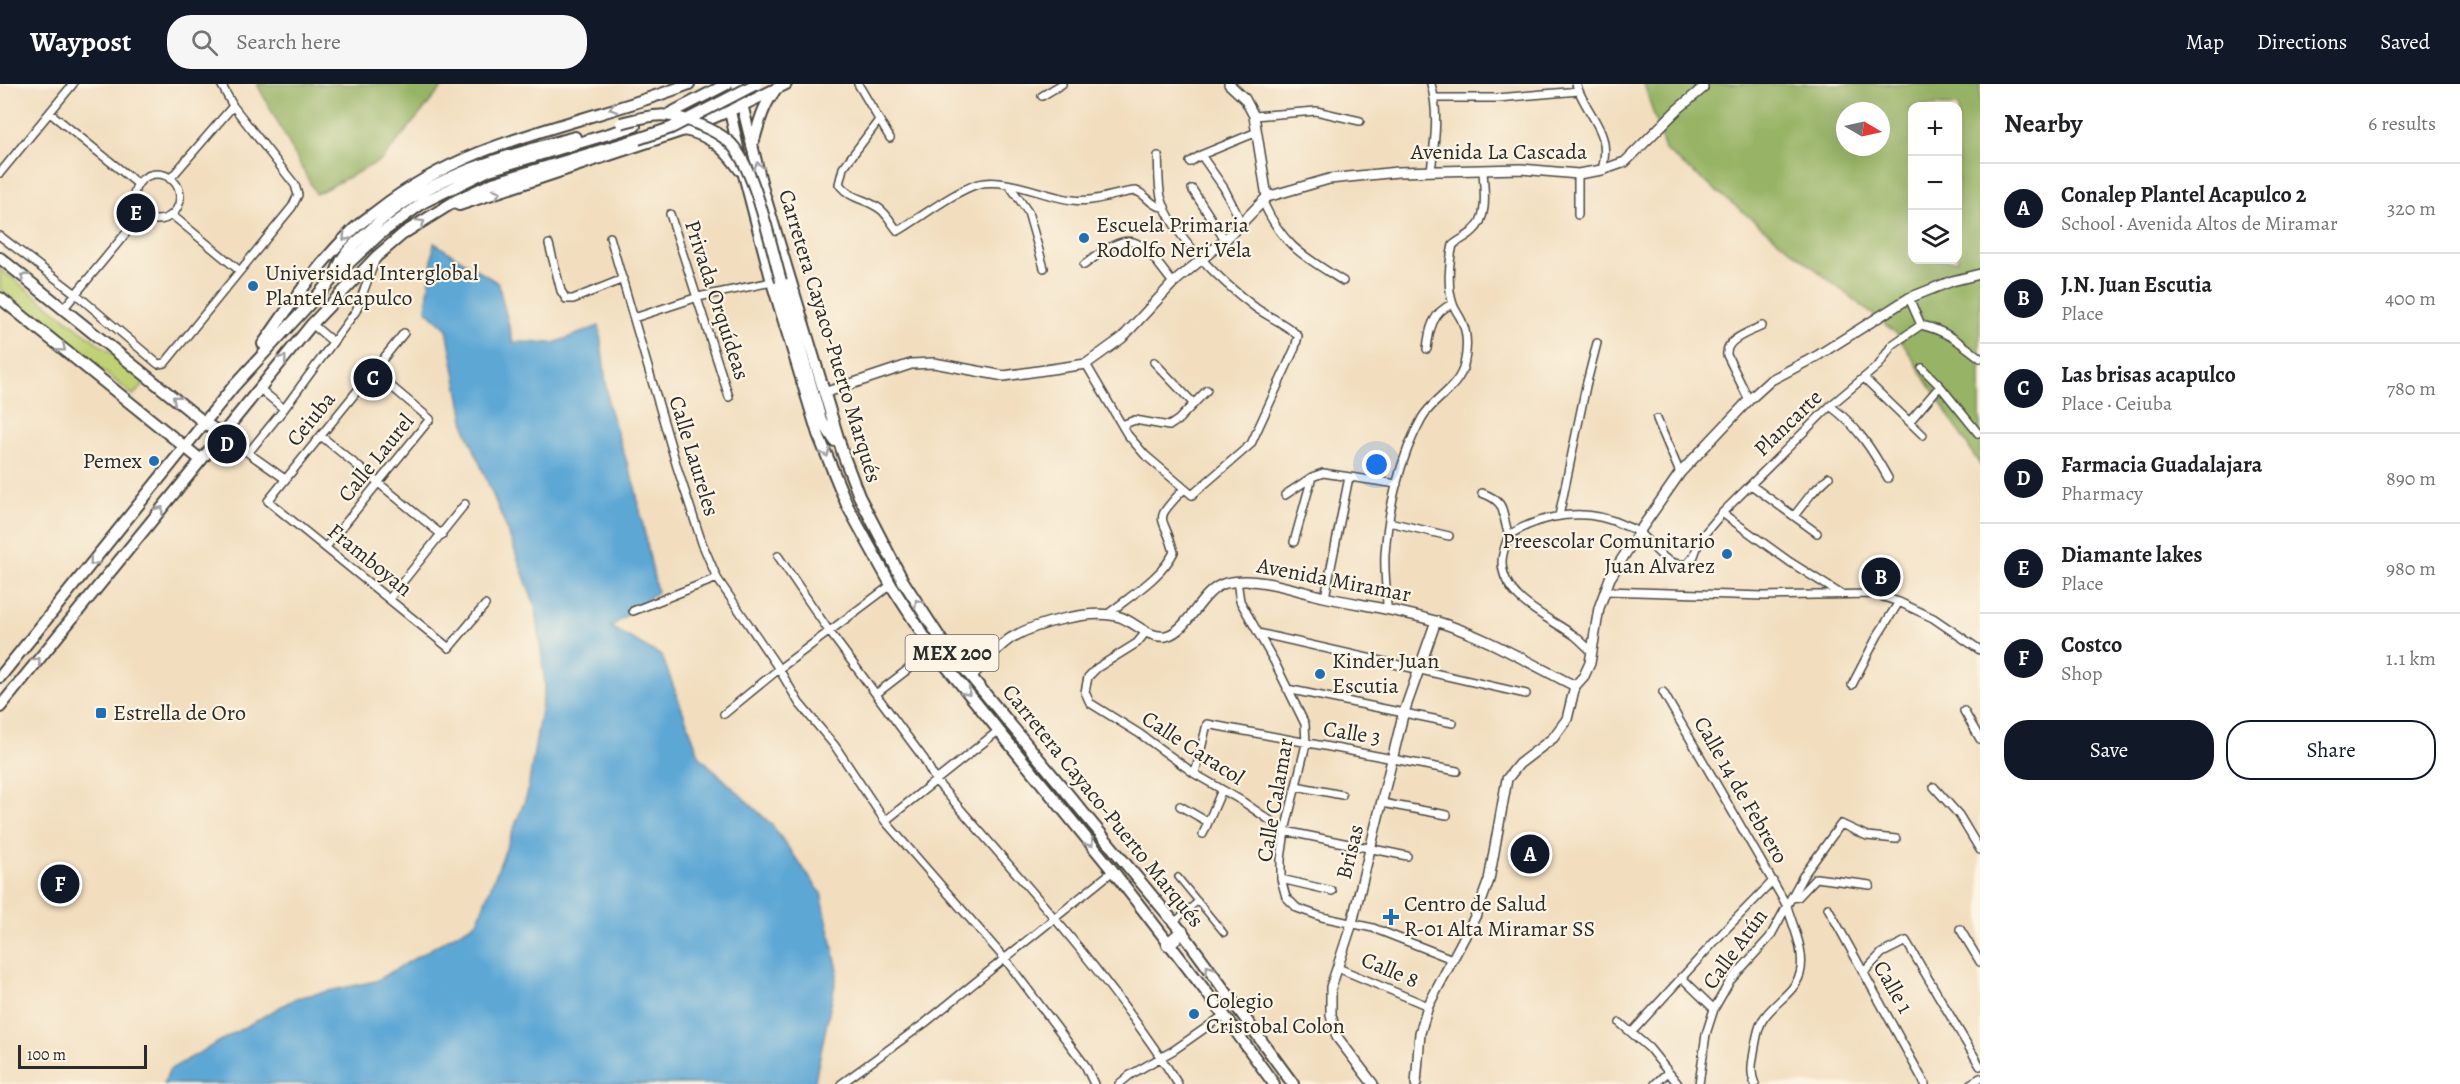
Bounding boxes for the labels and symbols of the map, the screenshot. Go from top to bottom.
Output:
one-way arrow [608,101,619,113]
north arrow [1836,102,1890,156]
street label: Avenida La Cascada [1410,137,1588,167]
one-way arrow [752,161,765,171]
street label: Carretera Cayaco-Puerto Marqués [771,186,889,486]
one-way arrow [491,188,502,200]
pin: E [116,190,156,236]
place label: Escuela Primaria Rodolfo Neri Vela [1096,210,1252,265]
street label: Privada Orquídeas [677,216,757,384]
one-way arrow [415,219,425,230]
one-way arrow [342,230,353,240]
marker: Escuela Primaria Rodolfo Neri Vela [1077,231,1091,245]
place label: Universidad Interglobal Plantel Acapulco [265,258,478,313]
one-way arrow [20,273,31,284]
marker: Universidad Interglobal Plantel Acapulco [246,279,260,293]
one-way arrow [55,341,66,352]
one-way arrow [276,355,287,366]
pin: C [354,356,392,400]
street label: Plancarte [1747,383,1829,463]
street label: Ceiuba [280,385,343,453]
street label: Calle Laureles [661,392,727,520]
one-way arrow [172,395,183,406]
street label: Calle Laurel [331,407,421,509]
pin: D [208,422,246,466]
place label: Pemex [83,446,143,476]
one-way arrow [819,447,831,458]
your location [1362,450,1391,479]
marker: Pemex [147,454,161,468]
one-way arrow [152,506,163,517]
street label: Framboyan [321,517,419,603]
place label: Preescolar Comunitario Juan Alvarez [1502,526,1715,581]
marker: Preescolar Comunitario Juan Alvarez [1720,547,1734,561]
street label: Avenida Miramar [1253,550,1414,610]
pin: B [1862,554,1900,600]
one-way arrow [89,555,100,566]
one-way arrow [914,599,925,610]
road number: MEX 200 [906,635,998,671]
place label: Kinder Juan Escutia [1332,646,1439,701]
one-way arrow [29,657,40,668]
marker: Kinder Juan Escutia [1313,667,1327,681]
street label: Carretera Cayaco-Puerto Marqués [995,678,1211,934]
one-way arrow [959,685,970,696]
place label: Estrella de Oro [113,698,246,728]
street label: Calle Caracol [1136,704,1250,792]
marker: Estrella de Oro [94,706,108,720]
street label: Calle 14 de Febrero [1687,711,1795,869]
street label: Calle 3 [1321,714,1383,752]
street label: Calle Calamar [1249,736,1301,864]
street label: Brisas [1329,821,1371,883]
pin: A [1510,832,1550,876]
one-way arrow [1082,836,1093,847]
pin: F [40,862,80,906]
place label: Centro de Salud R-01 Alta Miramar SS [1404,889,1595,944]
street label: Calle Atún [1696,903,1774,995]
marker: Centro de Salud R-01 Alta Miramar SS [1382,908,1400,926]
street label: Calle 8 [1357,945,1423,995]
street label: Calle 1 [1866,955,1920,1019]
one-way arrow [1206,964,1217,975]
place label: Colegio Cristobal Colon [1206,986,1345,1041]
marker: Colegio Cristobal Colon [1187,1007,1201,1021]
scale bar [18,1042,147,1070]

